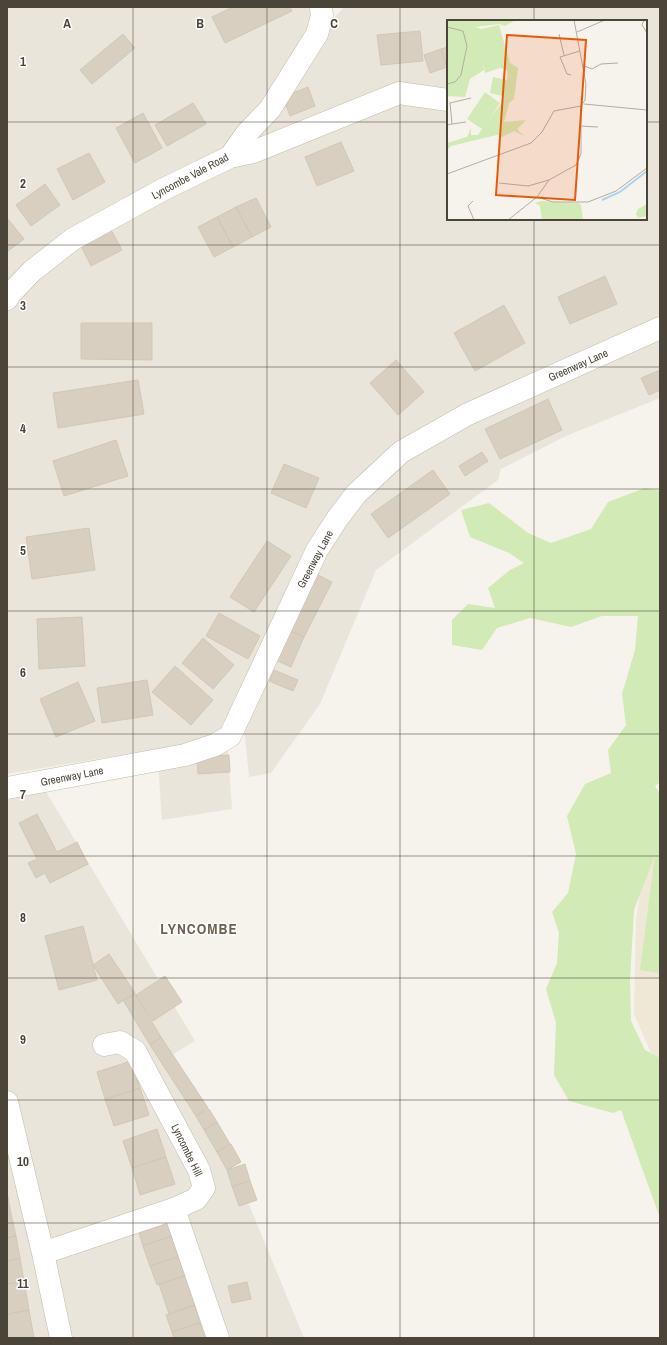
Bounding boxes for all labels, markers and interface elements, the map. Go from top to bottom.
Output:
text: A [63,15,71,32]
text: B [196,15,204,32]
text: C [330,15,338,32]
inset map [447,20,647,220]
text: 1 [20,53,26,70]
street label: Lyncombe Vale Road [149,150,231,202]
text: 2 [20,175,26,192]
text: 3 [20,297,26,314]
street label: Greenway Lane [546,346,610,384]
text: 4 [20,420,26,437]
street label: Greenway Lane [294,528,336,590]
text: 5 [20,542,26,559]
text: 6 [20,664,26,681]
street label: Greenway Lane [39,763,105,789]
text: 7 [20,786,26,803]
text: 8 [20,909,26,926]
district label: LYNCOMBE [160,918,238,939]
text: 9 [20,1031,26,1048]
street label: Lyncombe Hill [168,1121,206,1179]
text: 10 [17,1153,29,1170]
text: 11 [17,1275,29,1292]

